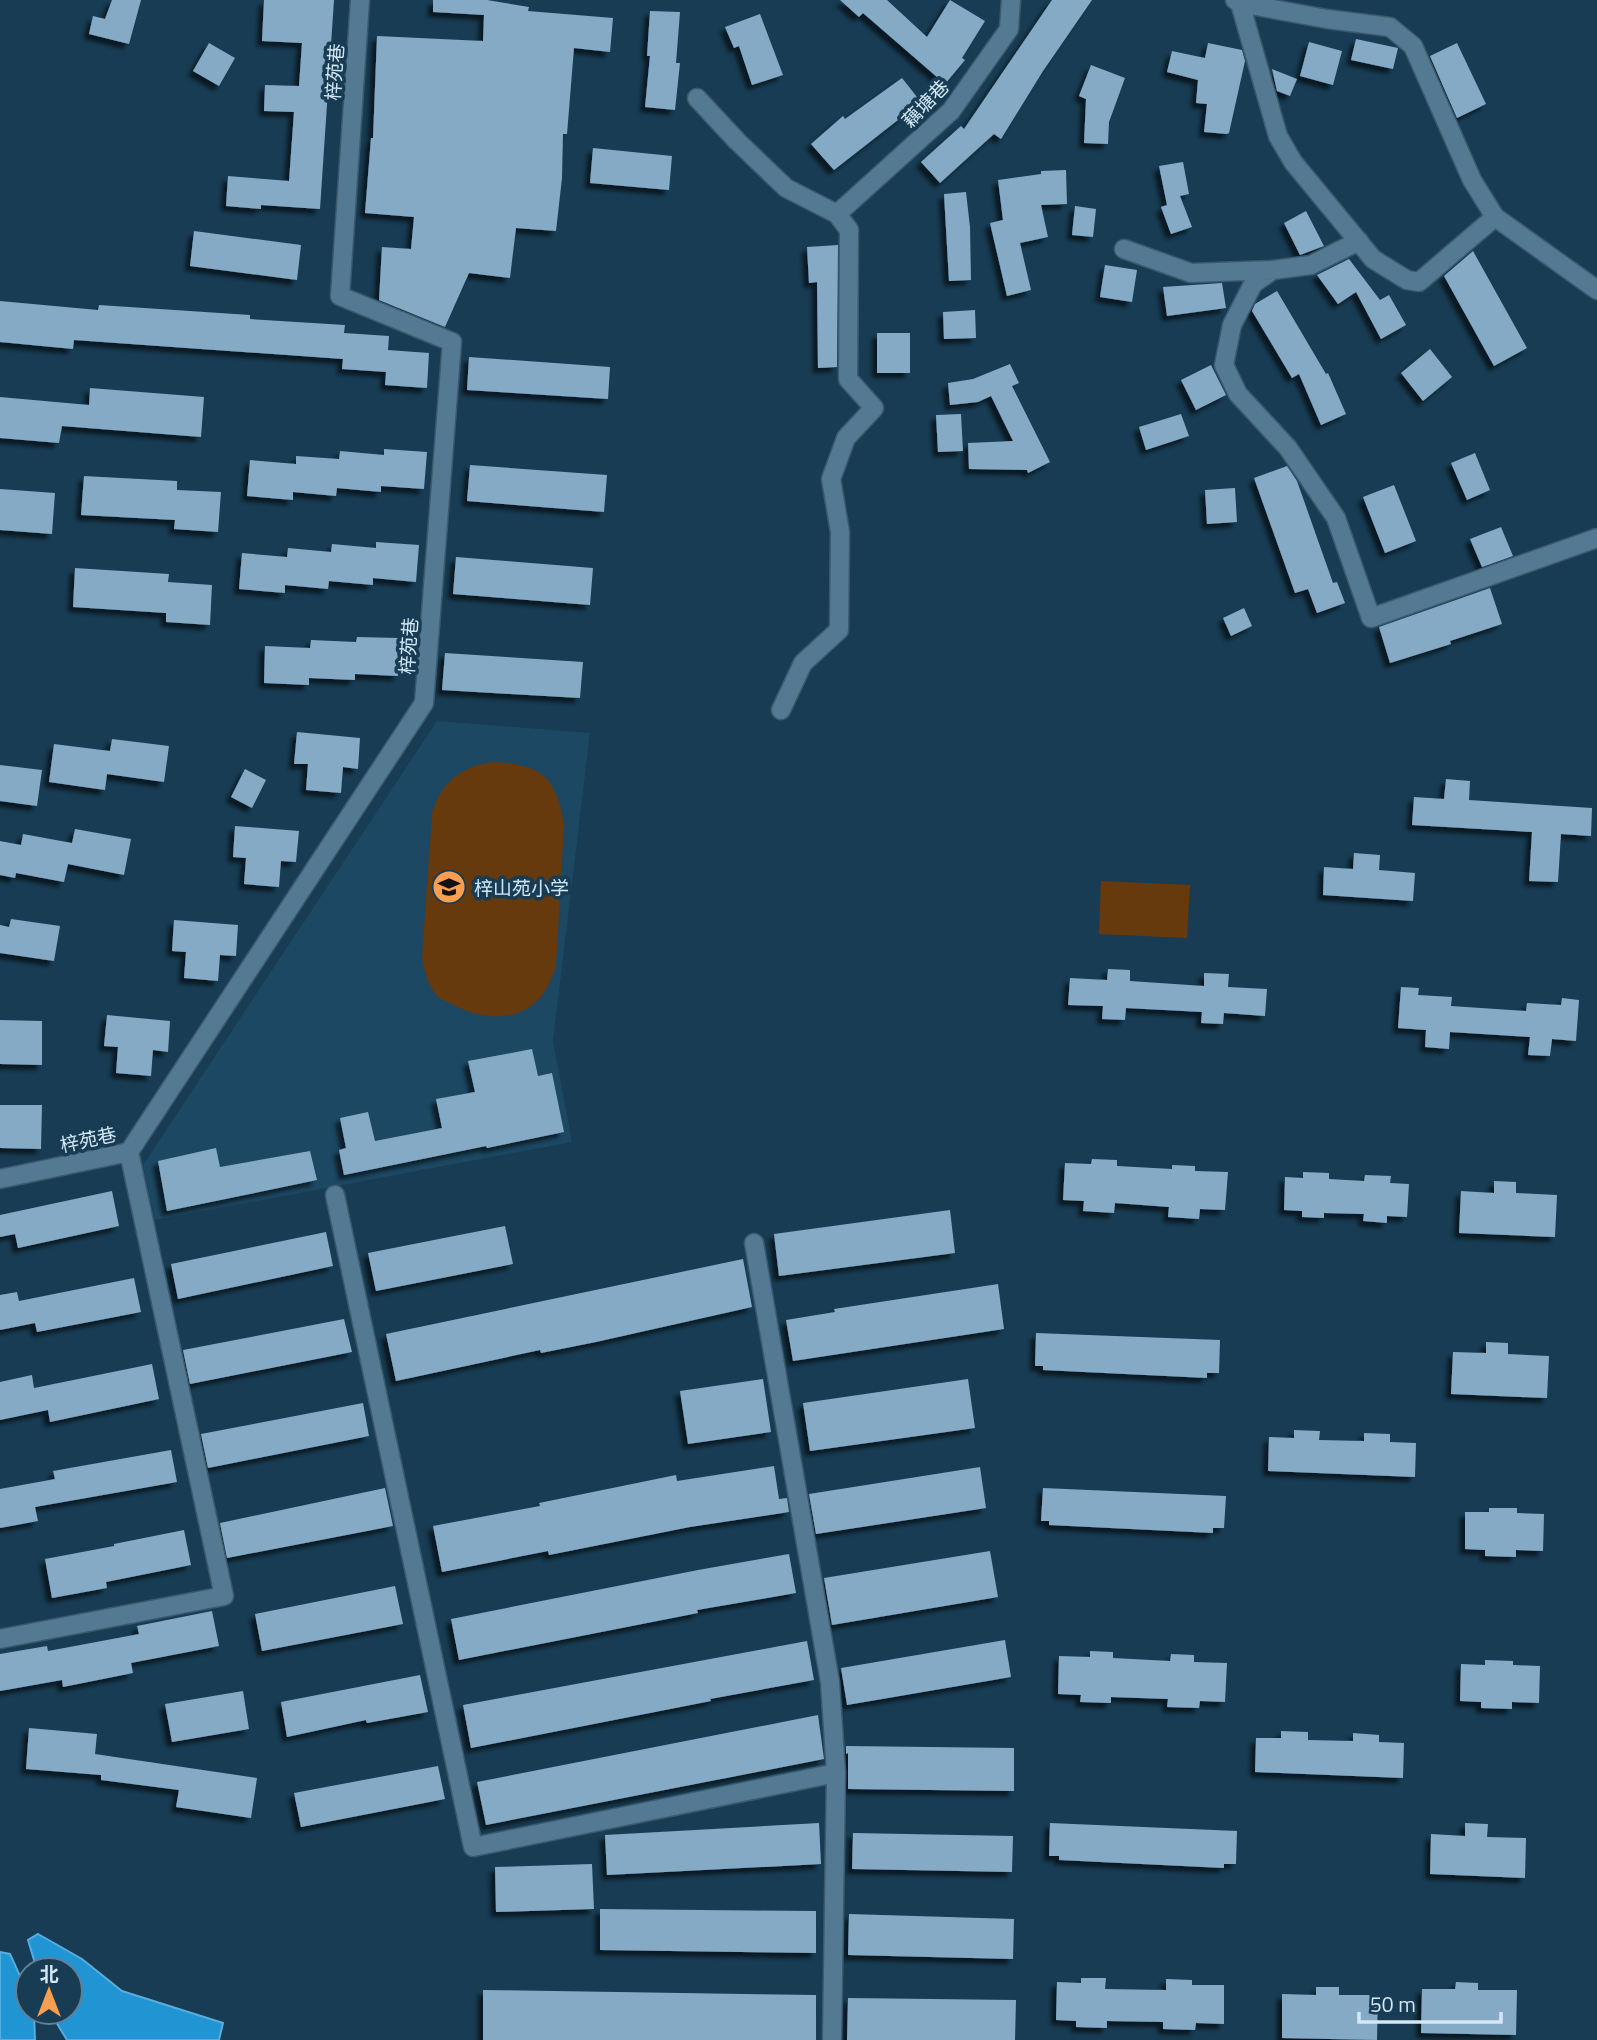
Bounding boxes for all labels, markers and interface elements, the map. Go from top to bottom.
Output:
street label: 梓苑巷 [318,43,350,101]
street label: 藕塘巷 [895,72,955,134]
street label: 梓苑巷 [392,617,424,675]
school or university icon: 梓山苑小学 [430,868,468,906]
place label: 梓山苑小学 [474,873,569,902]
street label: 梓苑巷 [57,1119,119,1159]
north arrow [14,1956,84,2026]
text: 北 [39,1959,59,1988]
scale bar [1359,1980,1501,2024]
text: 50 m [1370,1988,1416,2020]

